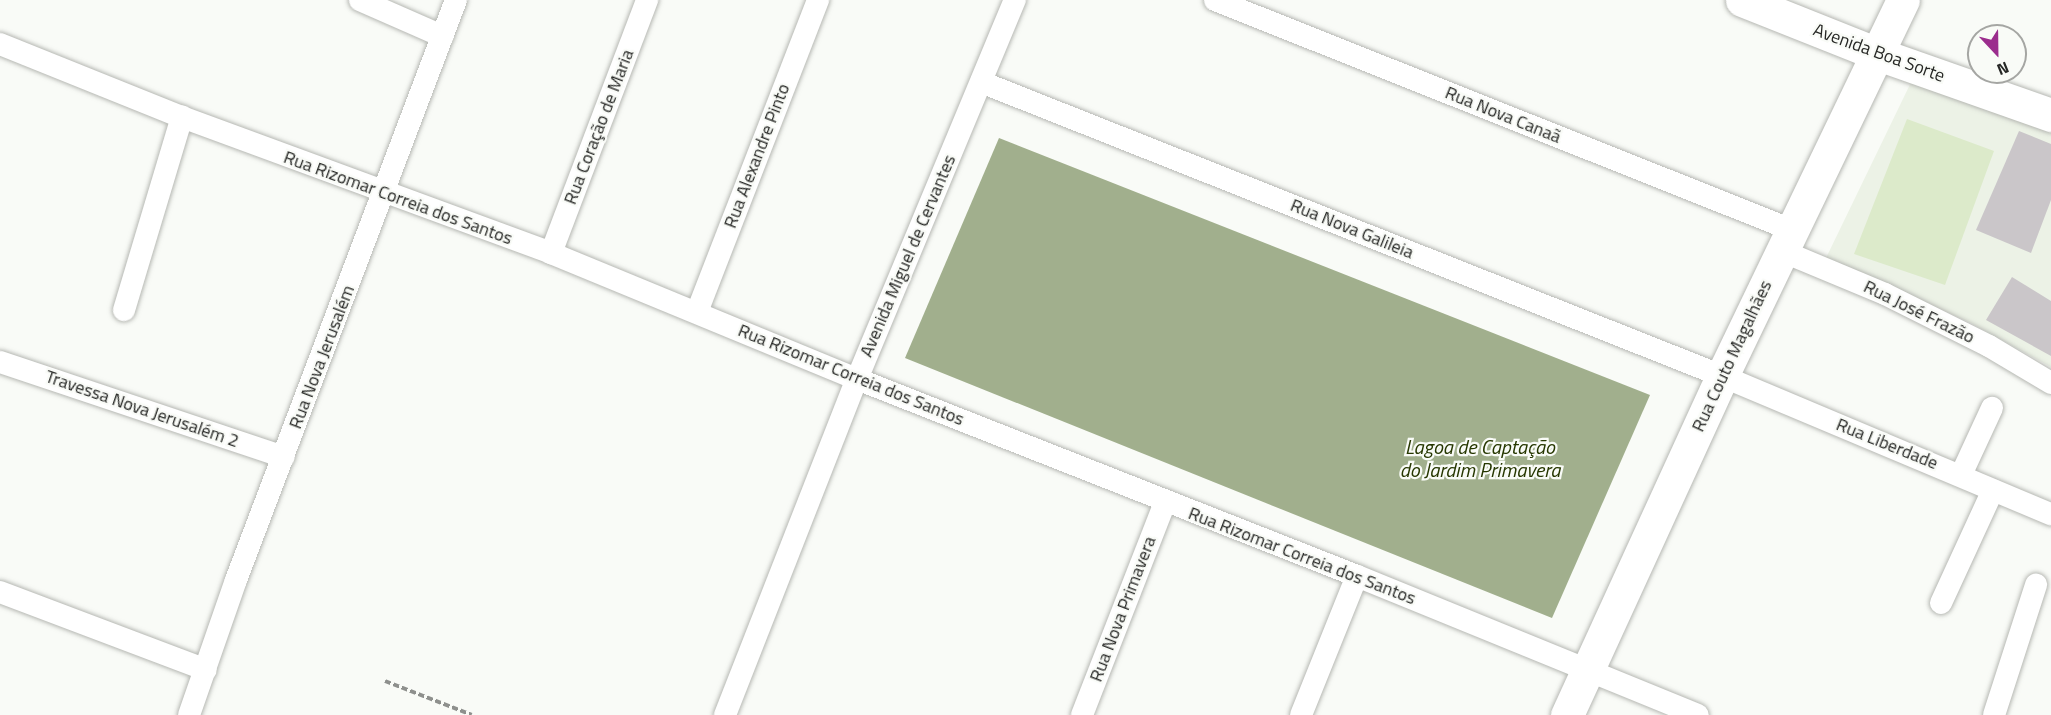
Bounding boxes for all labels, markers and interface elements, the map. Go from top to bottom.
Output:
street label: Avenida Boa Sorte [1810,19,1948,87]
north arrow [1967,24,2027,84]
street label: Rua Coração de Maria [560,47,638,207]
text: N [1993,56,2013,82]
street label: Rua Alexandre Pinto [720,81,794,231]
street label: Rua Nova Canaã [1442,82,1564,148]
street label: Rua Rizomar Correia dos Santos [281,146,515,250]
street label: Avenida Miguel de Cervantes [856,152,960,360]
street label: Rua Nova Galileia [1287,194,1417,264]
street label: Rua José Frazão [1860,276,1978,348]
street label: Rua Couto Magalhães [1687,277,1777,435]
street label: Rua Nova Jerusalém [285,282,359,432]
street label: Rua Rizomar Correia dos Santos [735,320,967,430]
street label: Travessa Nova Jerusalém 2 [43,366,241,452]
street label: Rua Liberdade [1833,414,1941,474]
water label: Lagoa de Captação do Jardim Primavera [1400,435,1560,482]
street label: Rua Rizomar Correia dos Santos [1185,503,1419,609]
street label: Rua Nova Primavera [1085,533,1161,685]

